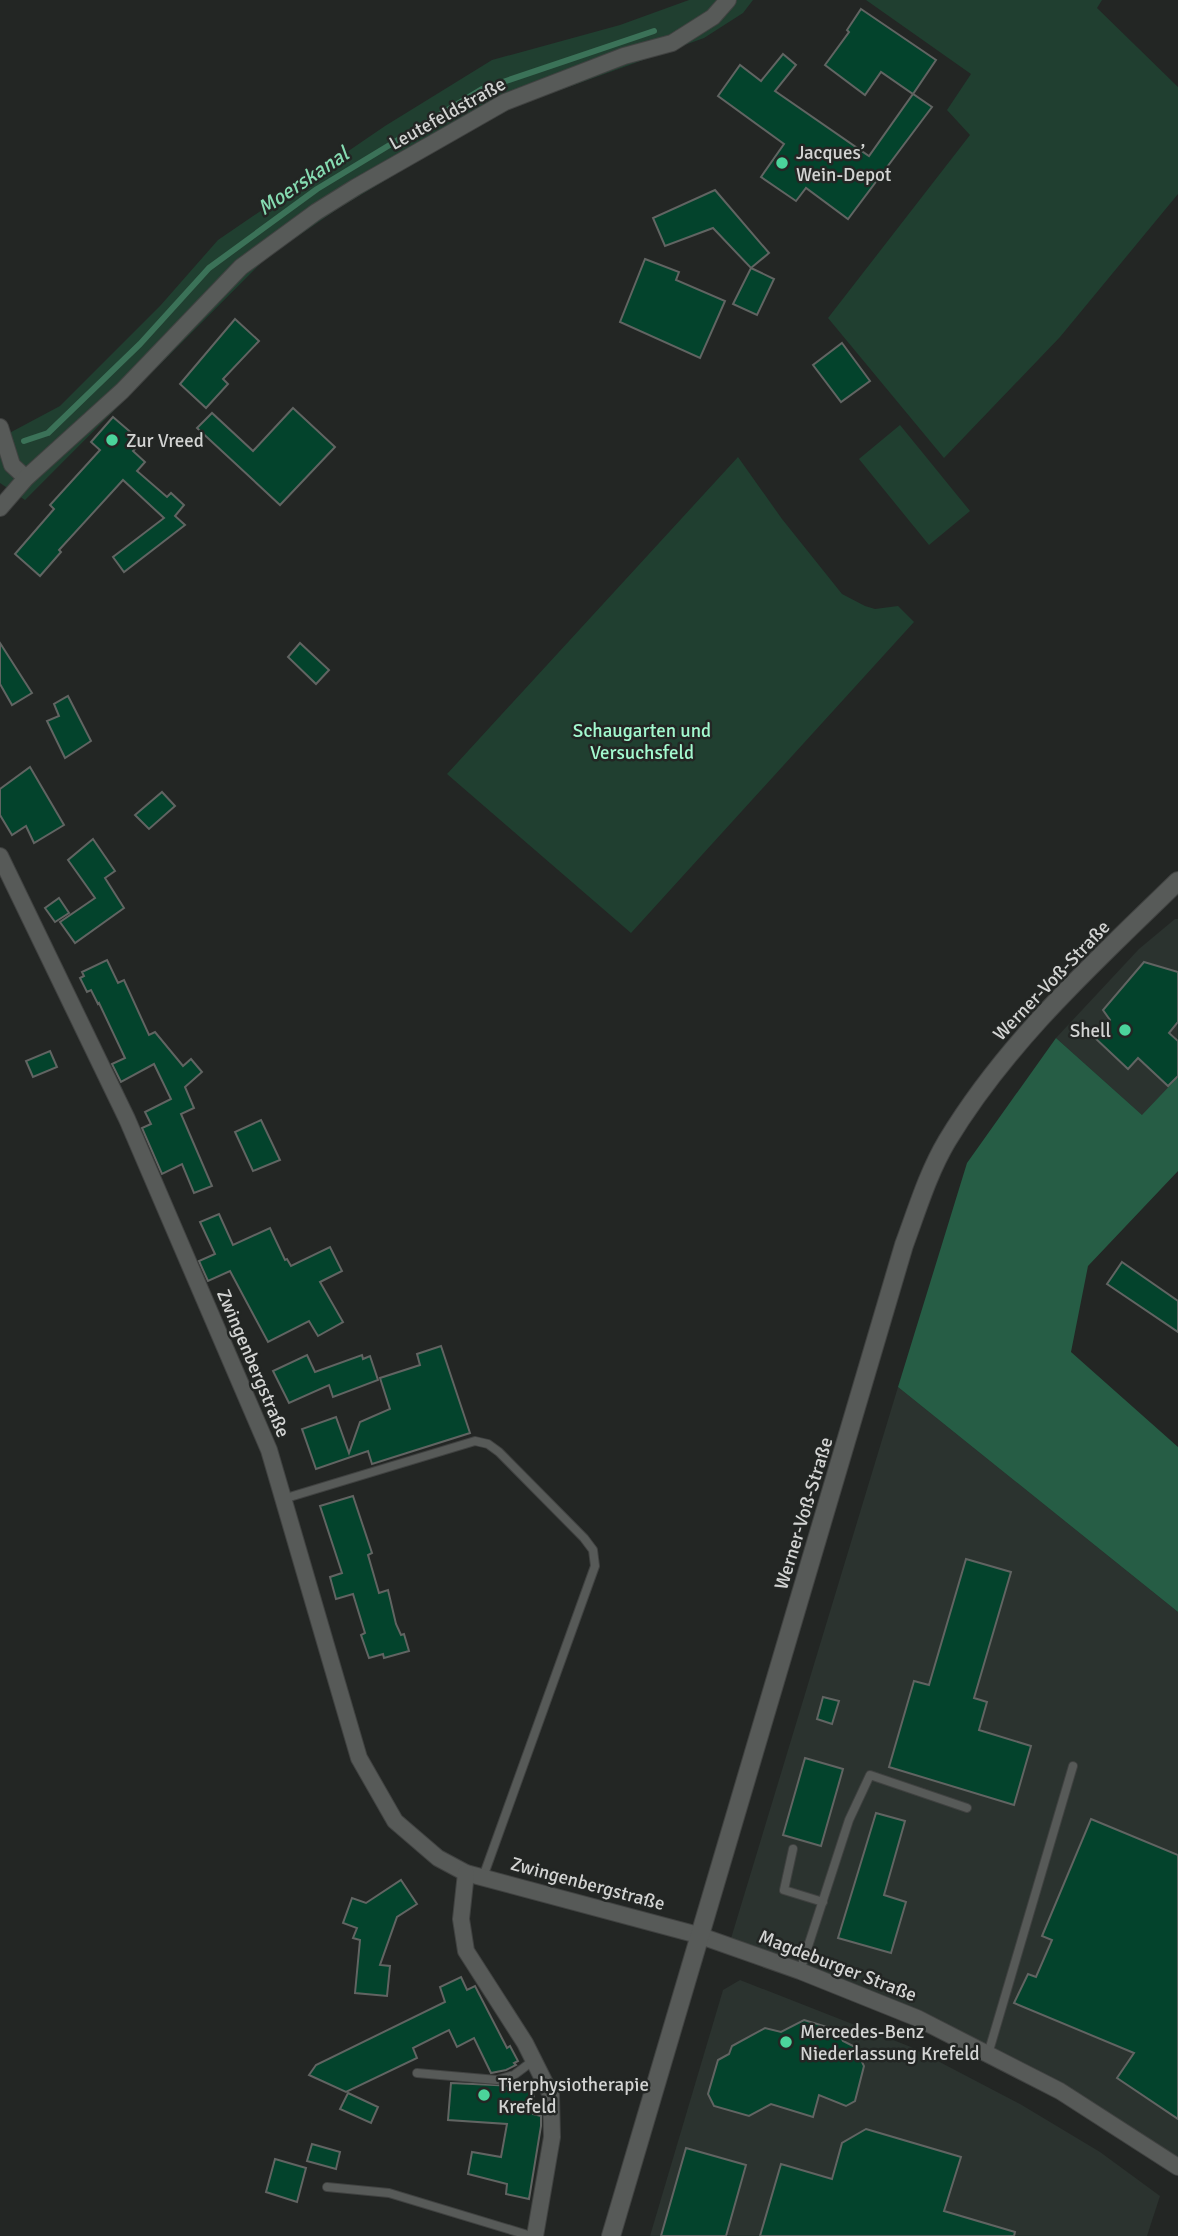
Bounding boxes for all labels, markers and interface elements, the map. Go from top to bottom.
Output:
street label: Leutefeldstraße [385,72,510,156]
water label: Moerskanal [252,140,355,221]
place label: Jacques’ Wein-Depot [796,141,892,187]
marker: Jacques’ Wein-Depot [774,155,790,171]
place label: Zur Vreed [126,429,204,453]
marker: Zur Vreed [104,432,120,448]
park label: Schaugarten und Versuchsfeld [573,719,711,765]
street label: Werner-Voß-Straße [988,915,1115,1046]
place label: Shell [1070,1019,1111,1043]
marker: Shell [1117,1022,1133,1038]
street label: Zwingenbergstraße [211,1286,295,1441]
street label: Werner-Voß-Straße [769,1434,839,1592]
street label: Zwingenbergstraße [508,1852,667,1916]
street label: Magdeburger Straße [755,1925,920,2007]
place label: Mercedes-Benz Niederlassung Krefeld [800,2020,980,2066]
marker: Mercedes-Benz Niederlassung Krefeld [778,2034,794,2050]
place label: Tierphysiotherapie Krefeld [498,2073,649,2119]
marker: Tierphysiotherapie Krefeld [476,2087,492,2103]

